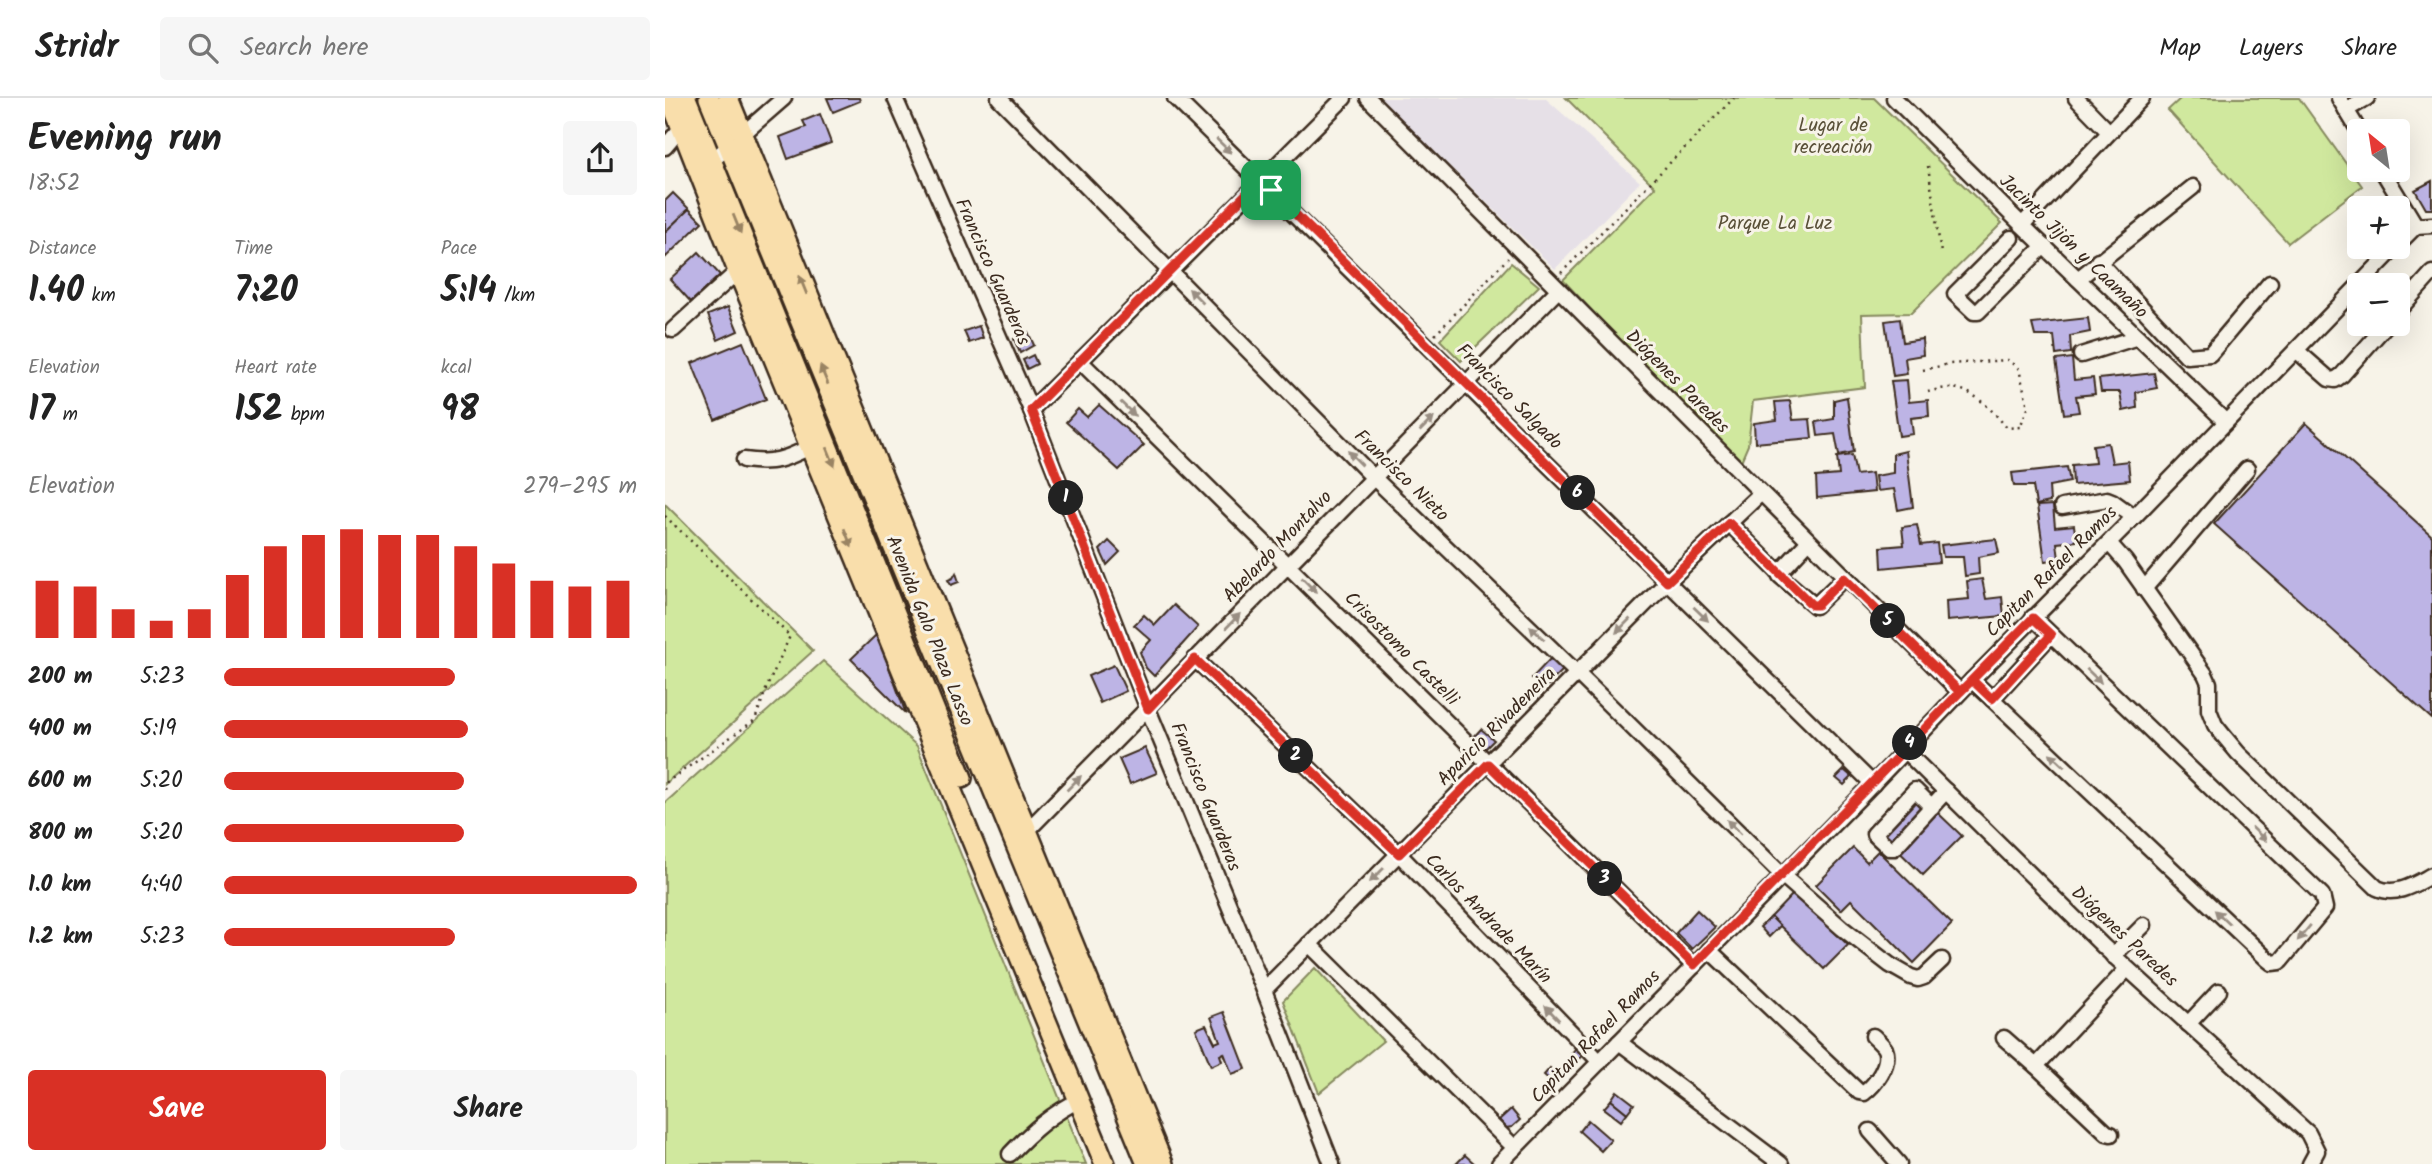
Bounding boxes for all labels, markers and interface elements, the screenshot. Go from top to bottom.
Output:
search box [160,17,650,80]
text: Stridr [35,22,118,75]
text: Search here [240,27,369,69]
icon: search [184,29,222,67]
text: Map [2159,29,2201,68]
text: Layers [2239,29,2303,68]
text: Share [2341,29,2397,68]
text: Evening run [28,110,222,170]
park label: Lugar de recreación [1794,111,1872,163]
north arrow [2347,119,2410,182]
map controls [2347,119,2410,336]
button: share [563,121,637,195]
one-way arrow [1216,137,1233,154]
pin [1241,160,1301,220]
text: 18:52 [28,166,80,202]
street label: Jacinto Jijón y Caamaño [1992,168,2154,326]
icon: arrive [1252,171,1290,209]
street label: Francisco Guarderas [946,194,1038,350]
button: + [2347,196,2410,259]
park label: Parque La Luz [1718,209,1832,239]
one-way arrow [731,213,742,234]
text: Distance [28,234,96,264]
text: Time [234,234,273,264]
text: Pace [441,234,477,264]
text: 1.40 [28,264,84,320]
text: 7:20 [234,264,298,320]
text: 5:14 [441,264,497,320]
button: − [2347,273,2410,336]
one-way arrow [798,274,809,295]
text: km [84,281,116,311]
text: /km [497,281,535,311]
one-way arrow [1187,288,1204,305]
street label: Diógenes Paredes [1618,323,1736,441]
street label: Francisco Salgado [1449,337,1569,457]
text: Elevation [28,353,100,383]
text: Heart rate [234,353,317,383]
text: kcal [441,353,472,383]
one-way arrow [818,365,829,386]
text: 17 [28,383,55,439]
text: 152 [234,383,283,439]
text: 98 [441,383,479,439]
text: m [55,400,78,430]
text: bpm [283,400,325,430]
one-way arrow [1120,401,1137,418]
one-way arrow [1418,416,1435,432]
street label: Francisco Nieto [1346,423,1456,529]
one-way arrow [826,447,837,468]
one-way arrow [1347,450,1364,467]
text: Elevation [28,469,115,505]
text: 279–295 m [523,469,637,505]
pin: 6 [1560,476,1595,510]
text: 6 [1572,477,1583,507]
pin: 1 [1049,480,1083,516]
text: 1 [1063,482,1068,512]
street label: Abelardo Montalvo [1216,484,1340,610]
street label: Capitan Rafael Ramos [1979,499,2125,645]
one-way arrow [843,527,854,548]
street label: Avenida Galo Plaza Lasso [877,531,981,731]
one-way arrow [1300,577,1317,594]
street label: Crisostomo Castelli [1337,585,1467,715]
pin: 5 [1871,603,1905,638]
text: 5 [1883,605,1892,635]
one-way arrow [1692,606,1709,622]
one-way arrow [1224,612,1241,629]
one-way arrow [1615,618,1632,634]
one-way arrow [1528,625,1545,642]
text: 200 m [28,659,93,695]
text: 5:23 [140,659,185,695]
street label: Aparicio Rivadeneira [1430,660,1564,794]
one-way arrow [2085,668,2102,684]
text: 400 m [28,711,92,747]
text: 5:19 [140,711,176,747]
street label: Francisco Guarderas [1161,718,1249,876]
pin: 4 [1893,726,1927,760]
text: 4 [1904,727,1915,757]
pin: 2 [1279,738,1313,774]
text: 2 [1290,740,1301,770]
one-way arrow [2049,753,2066,769]
text: 600 m [28,763,92,799]
text: 5:20 [140,763,183,799]
one-way arrow [1065,776,1082,792]
text: 800 m [28,815,93,851]
text: 5:20 [140,815,183,851]
one-way arrow [1725,819,1742,836]
one-way arrow [2250,825,2267,841]
street label: Carlos Andrade Marín [1417,847,1559,991]
pin: 3 [1587,862,1623,896]
text: 3 [1599,863,1610,893]
text: 1.0 km [28,867,91,903]
text: 4:40 [140,867,183,903]
one-way arrow [1369,867,1386,883]
street label: Diógenes Paredes [2063,879,2185,995]
one-way arrow [2214,909,2231,925]
text: 1.2 km [28,919,93,955]
text: 5:23 [140,919,185,955]
one-way arrow [2297,923,2312,941]
street label: Capitan Rafael Ramos [1524,963,1668,1111]
one-way arrow [1545,1005,1561,1022]
button: Save [28,1070,326,1150]
button: Share [340,1070,637,1150]

